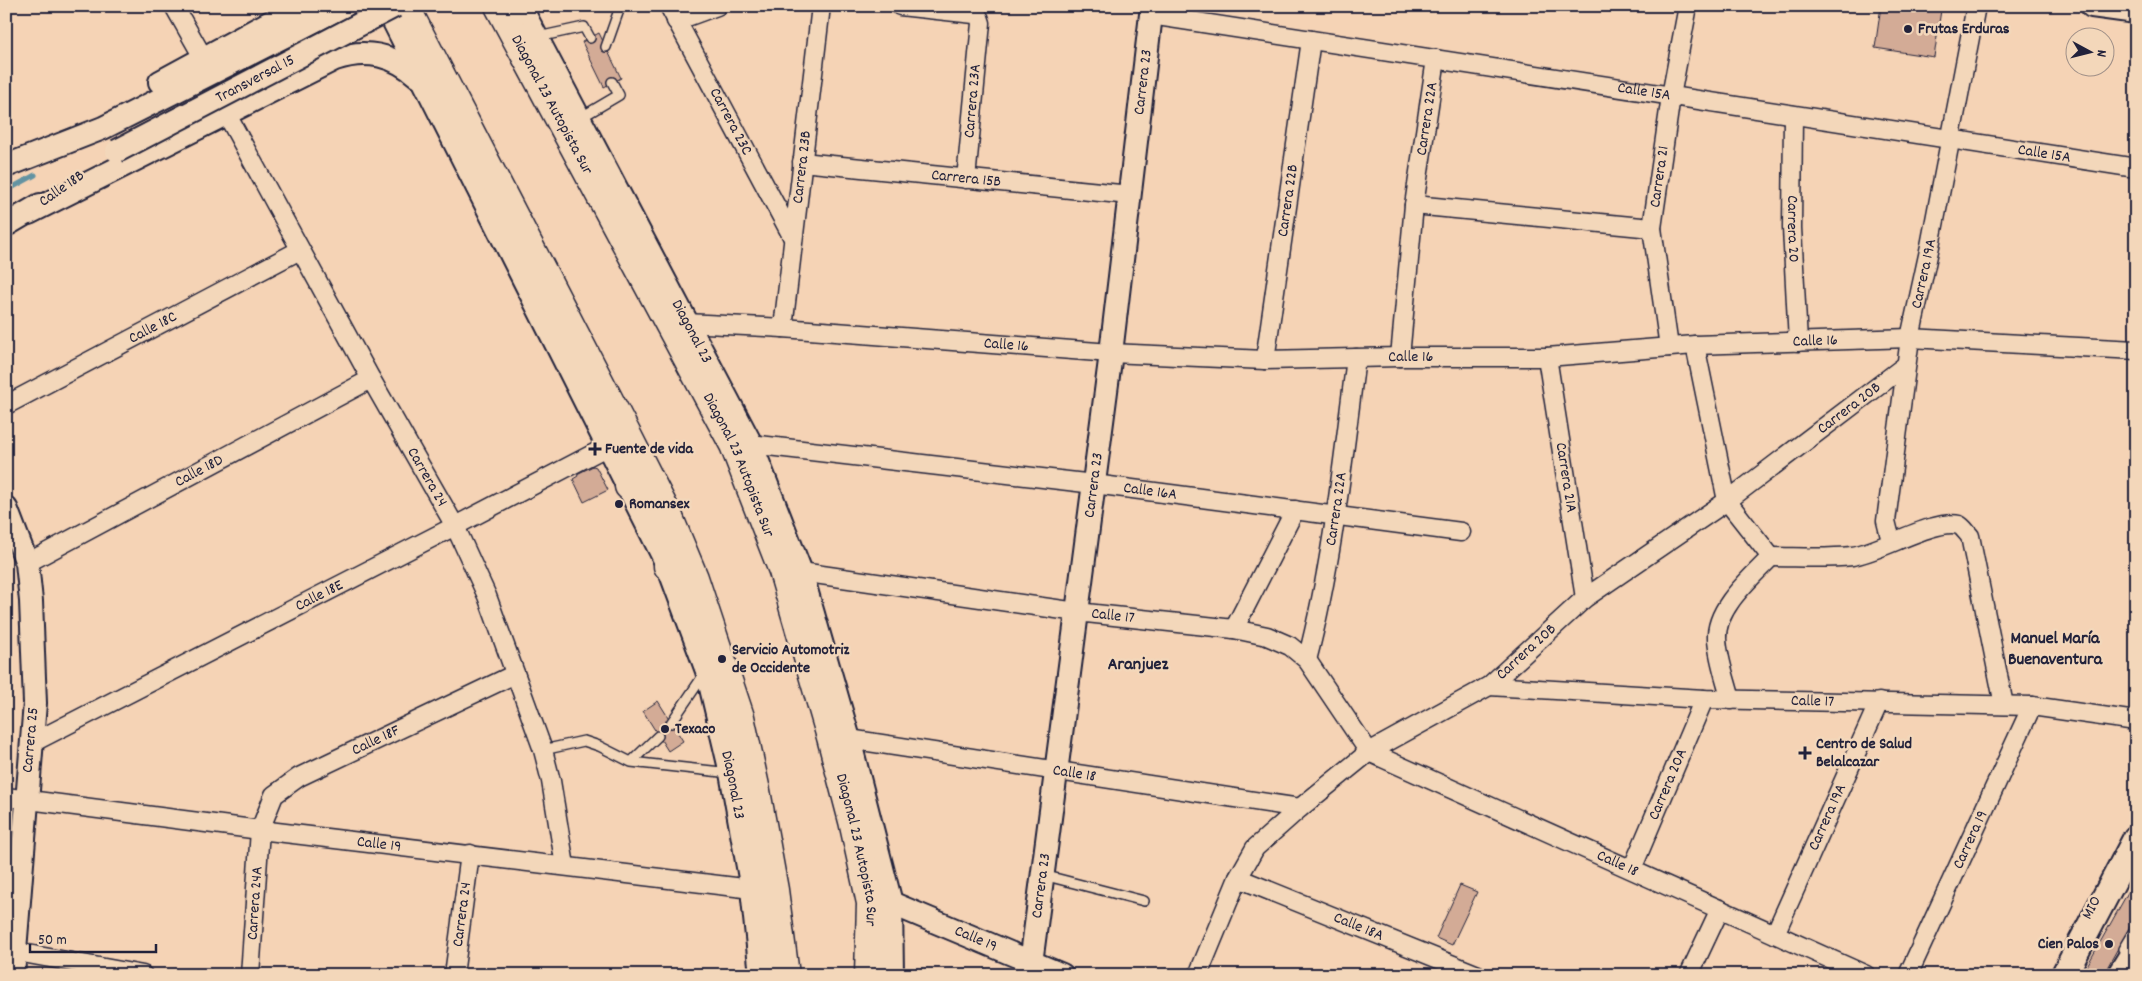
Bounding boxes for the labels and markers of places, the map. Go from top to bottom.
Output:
place label: Frutas Erduras [1918,18,2010,41]
marker: Frutas Erduras [1902,23,1914,35]
place label: Fuente de vida [605,438,694,461]
marker: Fuente de vida [589,443,601,455]
place label: Romansex [629,493,690,516]
marker: Romansex [613,498,625,510]
place label: Servicio Automotriz de Occidente [732,639,850,680]
marker: Servicio Automotriz de Occidente [716,653,728,665]
place label: Texaco [675,718,715,741]
marker: Texaco [659,723,671,735]
place label: Centro de Salud Belalcazar [1816,733,1912,774]
marker: Centro de Salud Belalcazar [1798,746,1812,760]
place label: Cien Palos [2038,933,2099,956]
marker: Cien Palos [2103,938,2115,950]

